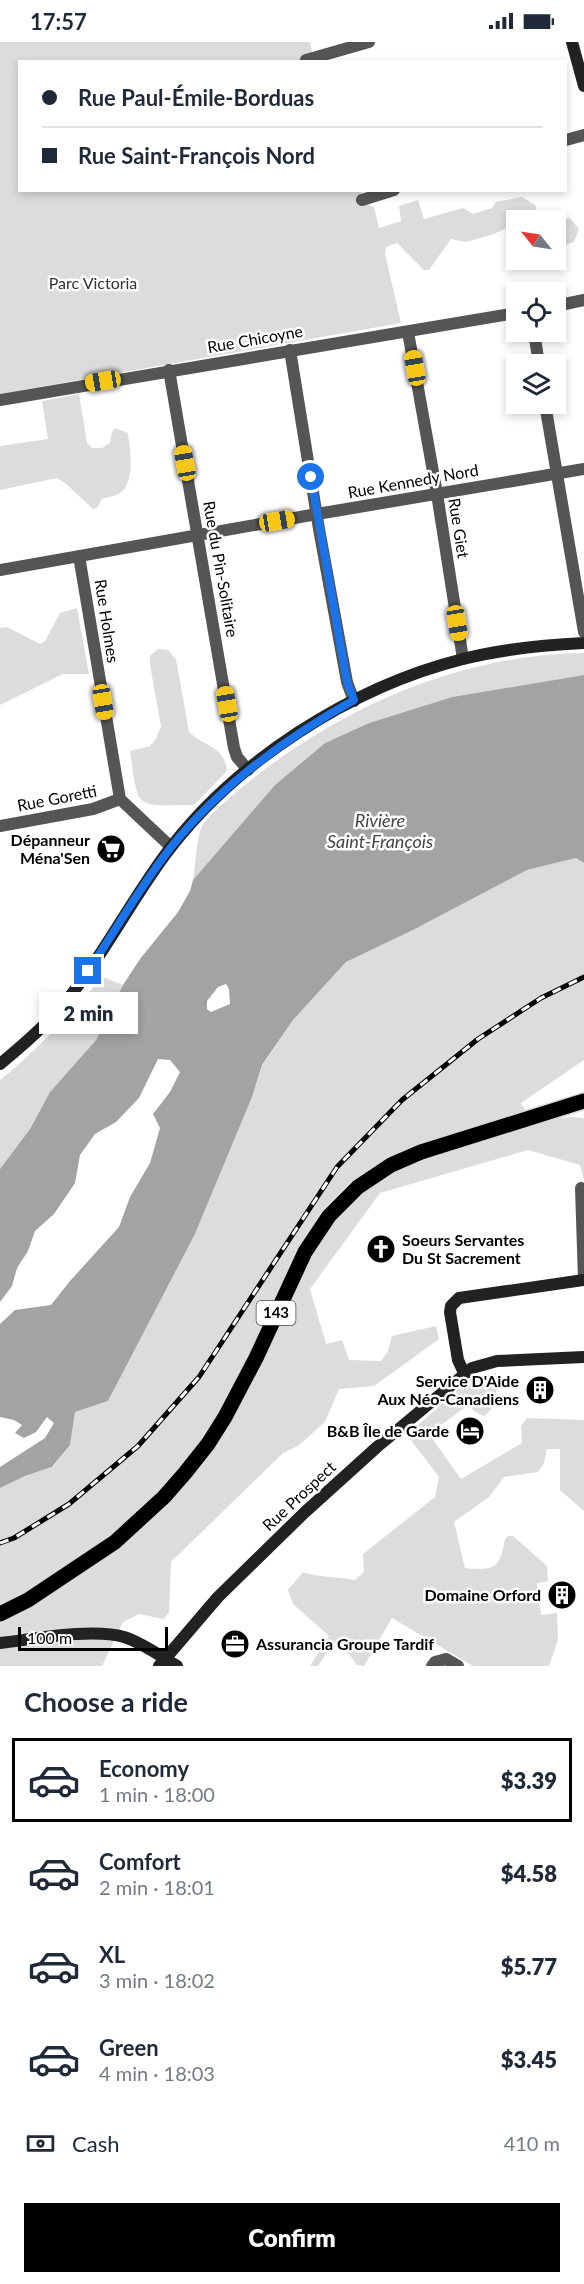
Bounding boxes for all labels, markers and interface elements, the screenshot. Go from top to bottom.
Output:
text: 17:57 [30,8,87,35]
text: Rue Paul-Émile-Borduas [78,84,314,111]
text: Rue Saint-François Nord [78,142,315,169]
north arrow [506,210,566,270]
map controls [506,210,566,414]
park label: Parc Victoria [49,273,137,292]
button: locate [506,282,566,342]
street label: Rue Chicoyne [206,321,304,356]
car [403,349,427,387]
button: layers [506,354,566,414]
car [84,369,122,393]
car [173,444,197,482]
street label: Rue Kennedy Nord [346,460,480,501]
route start [297,463,324,490]
street label: Rue Giet [445,496,474,560]
street label: Rue du Pin-Solitaire [200,499,243,639]
car [258,509,296,533]
street label: Rue Holmes [92,578,123,664]
car [445,604,469,642]
car [91,683,115,721]
car [215,685,239,723]
street label: Rue Goretti [16,780,98,815]
water label: Rivière Saint-François [327,809,433,852]
place label: Dépanneur Ména'Sen [11,830,90,867]
supermarket icon: Dépanneur Ména'Sen [95,833,127,865]
route end [74,957,101,984]
callout: 2 min [38,992,138,1034]
text: 2 min [64,1001,113,1025]
place label: Soeurs Servantes Du St Sacrement [402,1230,524,1267]
church icon: Soeurs Servantes Du St Sacrement [365,1233,397,1265]
road number: 143 [256,1301,296,1325]
place label: Service D'Aide Aux Néo-Canadiens [376,1371,519,1408]
building icon: Service D'Aide Aux Néo-Canadiens [524,1374,556,1406]
hotel icon: B&B Île de Garde [454,1415,486,1447]
place label: B&B Île de Garde [327,1421,449,1440]
street label: Rue Prospect [258,1457,339,1534]
building icon: Domaine Orford [546,1579,578,1611]
place label: Domaine Orford [424,1585,541,1604]
scale bar [18,1624,168,1652]
text: 100 m [27,1628,72,1647]
office icon: Assurancia Groupe Tardif [219,1628,251,1660]
place label: Assurancia Groupe Tardif [255,1634,434,1653]
text: Choose a ride [24,1685,188,1718]
icon: car [27,1753,81,1807]
text: Economy [99,1755,189,1782]
text: $3.39 [501,1767,557,1794]
text: 1 min · 18:00 [99,1782,215,1806]
icon: car [27,1846,81,1900]
text: Comfort [99,1848,181,1875]
text: $4.58 [501,1860,557,1887]
text: 2 min · 18:01 [99,1875,215,1899]
icon: car [27,1939,81,1993]
text: XL [99,1941,125,1968]
text: $5.77 [501,1953,557,1980]
text: 3 min · 18:02 [99,1968,215,1992]
icon: car [27,2032,81,2086]
text: Green [99,2034,159,2061]
text: $3.45 [501,2046,557,2073]
text: 4 min · 18:03 [99,2061,215,2085]
icon: cash [24,2127,57,2160]
text: Cash [72,2130,119,2157]
text: 410 m [504,2131,560,2155]
button: Confirm [24,2203,560,2272]

